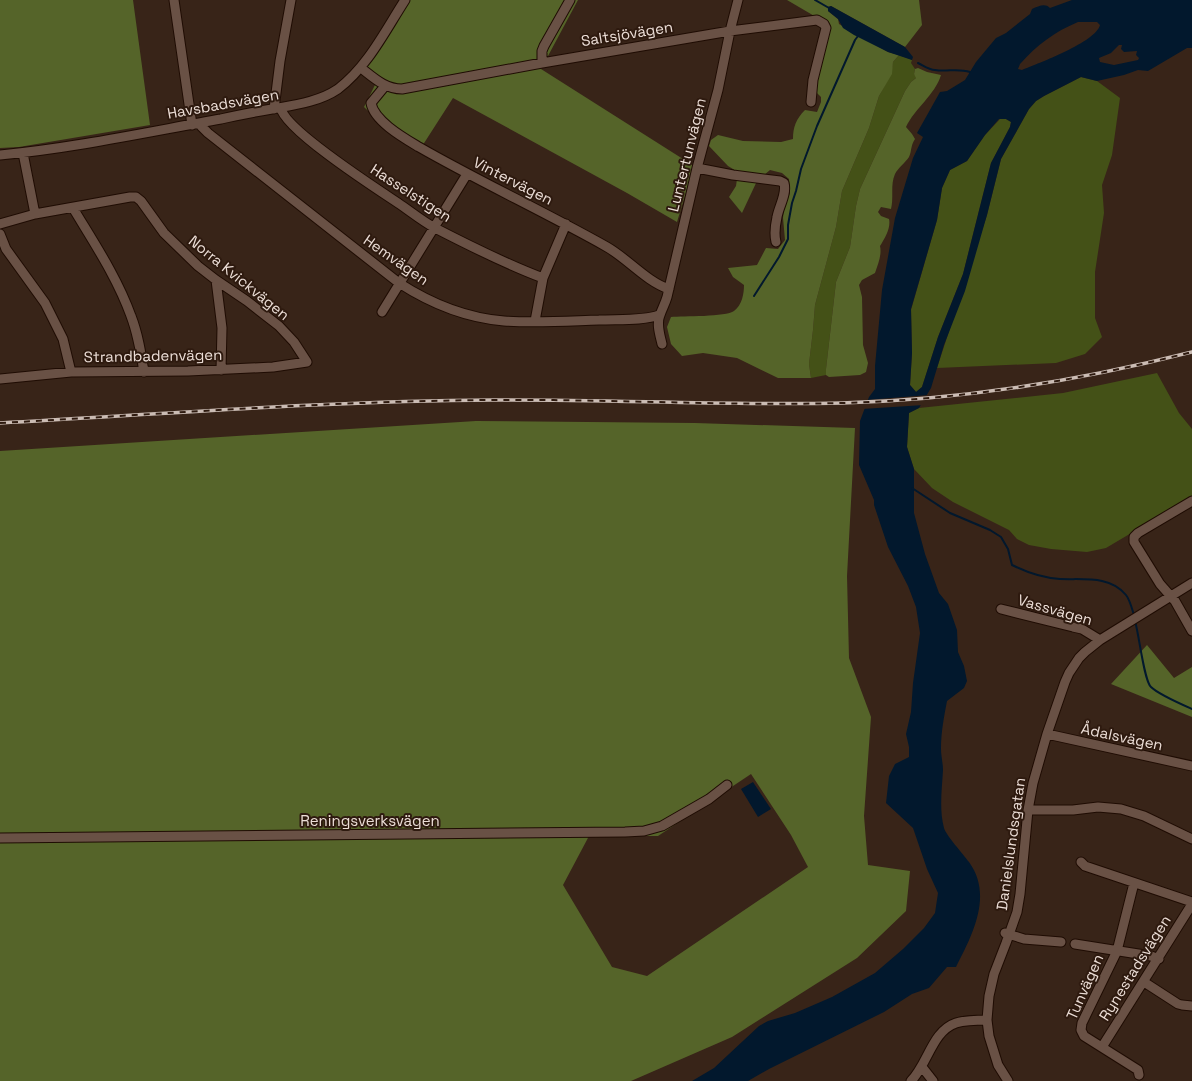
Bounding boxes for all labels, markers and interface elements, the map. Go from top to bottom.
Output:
street label: Saltsjövägen [580,17,674,50]
street label: Havsbadsvägen [166,84,280,123]
street label: Luntertunvägen [663,96,710,214]
street label: Vintervägen [470,152,556,209]
street label: Hasselstigen [367,159,455,226]
street label: Hemvägen [360,230,433,289]
street label: Norra Kvickvägen [185,231,294,324]
street label: Strandbadenvägen [84,345,222,366]
street label: Vassvägen [1016,590,1095,629]
street label: Ådalsvägen [1080,719,1165,754]
street label: Danielslundsgatan [992,776,1029,912]
street label: Reningsverksvägen [300,811,440,830]
street label: Rynestadsvägen [1094,911,1175,1024]
street label: Tunvägen [1062,951,1107,1023]

